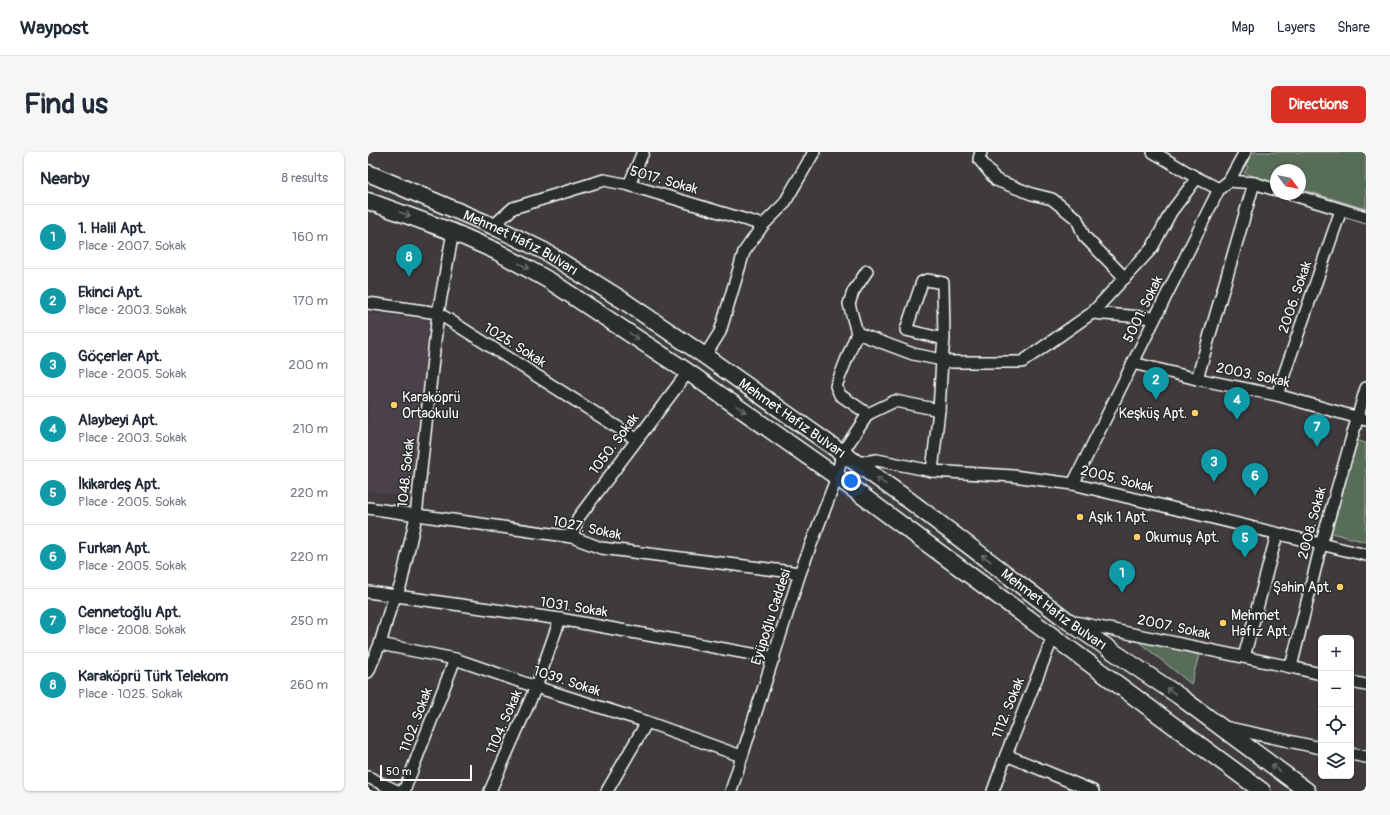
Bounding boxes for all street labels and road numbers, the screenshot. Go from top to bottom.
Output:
street label: 5017. Sokak [628,162,700,198]
street label: Mehmet Hafız Bulvarı [461,206,581,279]
street label: 2006. Sokak [1275,259,1315,335]
street label: 5001. Sokak [1120,273,1167,345]
street label: 1025. Sokak [481,319,550,371]
street label: 2003. Sokak [1215,359,1291,391]
street label: Mehmet Hafız Bulvarı [736,374,849,461]
street label: 1050. Sokak [585,410,643,478]
street label: 1048. Sokak [394,437,418,509]
street label: 2005. Sokak [1079,462,1155,496]
street label: 2008. Sokak [1294,485,1330,561]
street label: 1027. Sokak [551,512,623,544]
street label: Mehmet Hafız Bulvarı [998,565,1110,653]
street label: Eyüpoğlu Caddesi [747,566,795,667]
street label: 1031. Sokak [539,593,609,621]
street label: 2007. Sokak [1136,611,1212,643]
street label: 1039. Sokak [531,662,603,700]
street label: 1112. Sokak [988,675,1028,741]
street label: 1102. Sokak [396,685,436,755]
street label: 1104. Sokak [482,687,526,757]

